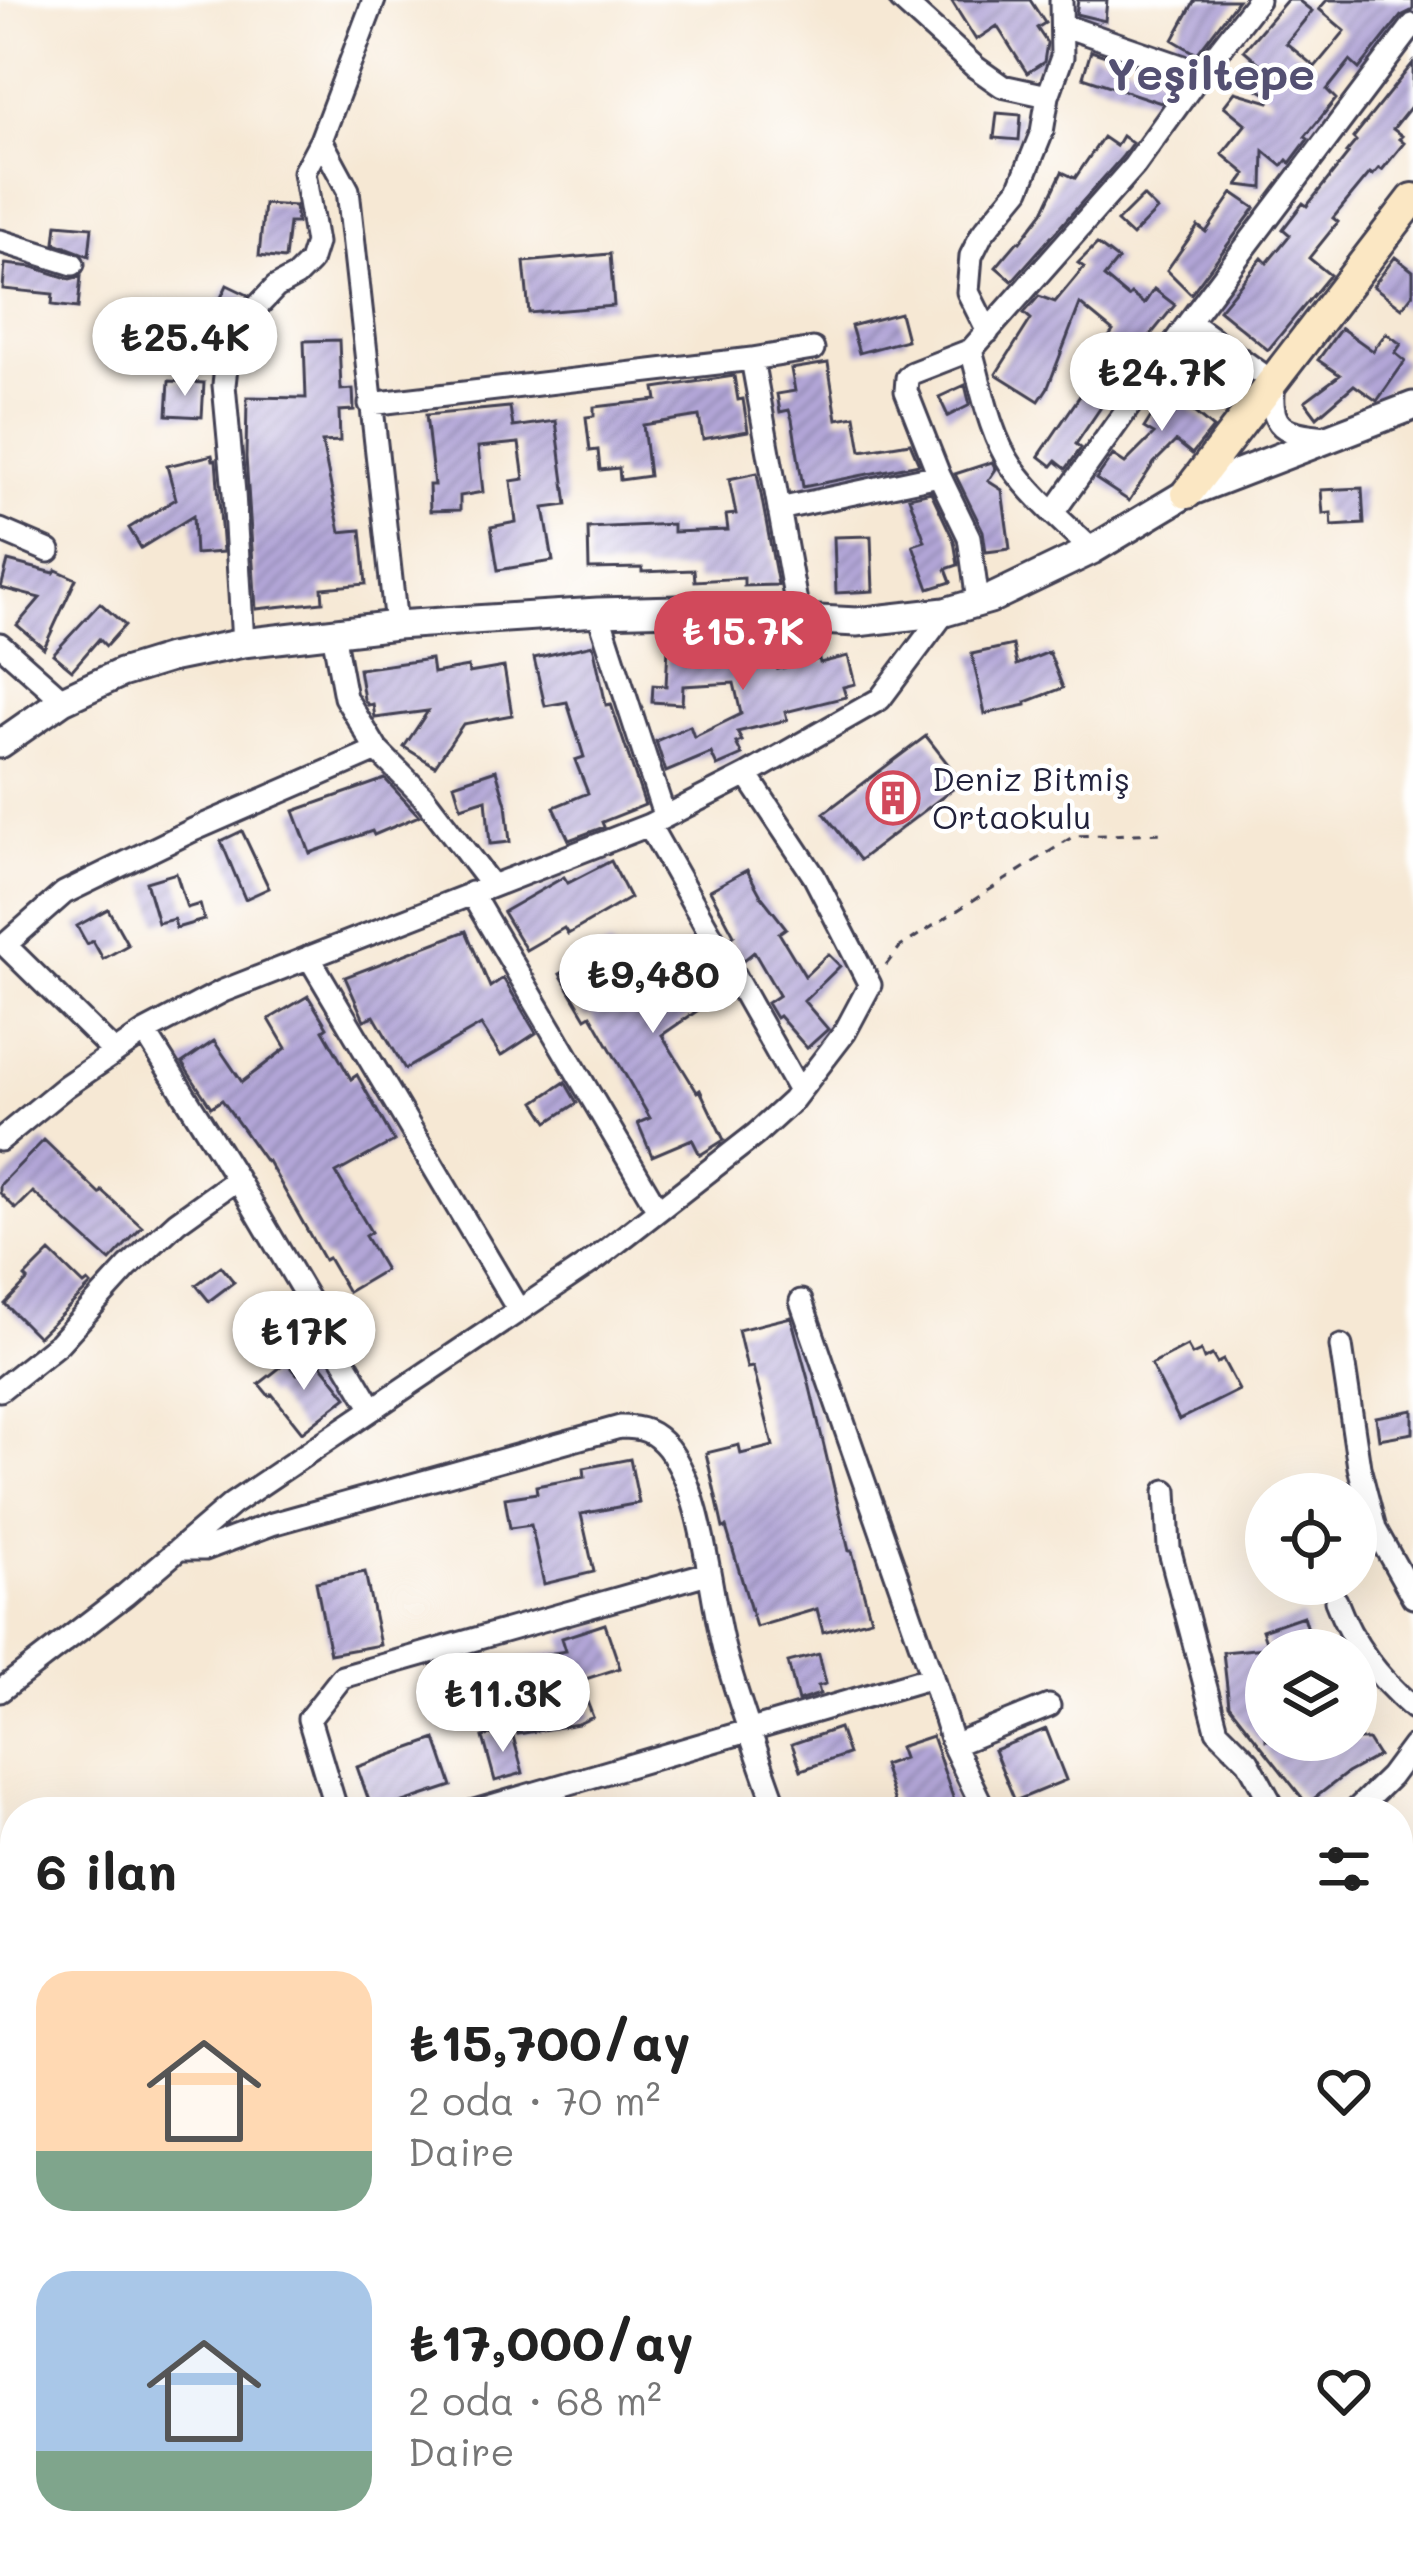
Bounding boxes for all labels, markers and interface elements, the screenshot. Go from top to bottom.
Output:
district label: Yeşiltepe [1107,43,1315,103]
pin: ₺25.4K [87,297,283,399]
text: ₺25.4K [119,310,251,361]
pin: ₺24.7K [1064,332,1260,434]
text: ₺24.7K [1097,345,1227,396]
pin: ₺15.7K [645,591,841,693]
text: ₺15.7K [681,604,805,655]
place label: Deniz Bitmiş Ortaokulu [932,756,1130,837]
building icon: Deniz Bitmiş Ortaokulu [865,770,921,826]
pin: ₺9,480 [555,934,751,1036]
text: ₺9,480 [586,947,720,998]
pin: ₺17K [233,1291,375,1393]
text: ₺17K [259,1304,349,1355]
map controls [1245,1473,1377,1761]
button: locate [1245,1473,1377,1605]
button: layers [1245,1629,1377,1761]
pin: ₺11.3K [405,1653,601,1755]
text: ₺11.3K [443,1666,563,1717]
text: 6 ilan [36,1836,177,1903]
icon: filters [1311,1836,1377,1902]
text: ₺15,700/ay [408,2007,691,2074]
icon: home [132,2019,276,2163]
icon: heart [1311,2058,1377,2124]
text: 2 oda · 70 m² [408,2074,660,2125]
text: Daire [408,2125,515,2176]
text: ₺17,000/ay [408,2307,694,2374]
icon: home [132,2319,276,2463]
icon: heart [1311,2358,1377,2424]
text: 2 oda · 68 m² [408,2374,662,2425]
text: Daire [408,2425,515,2476]

